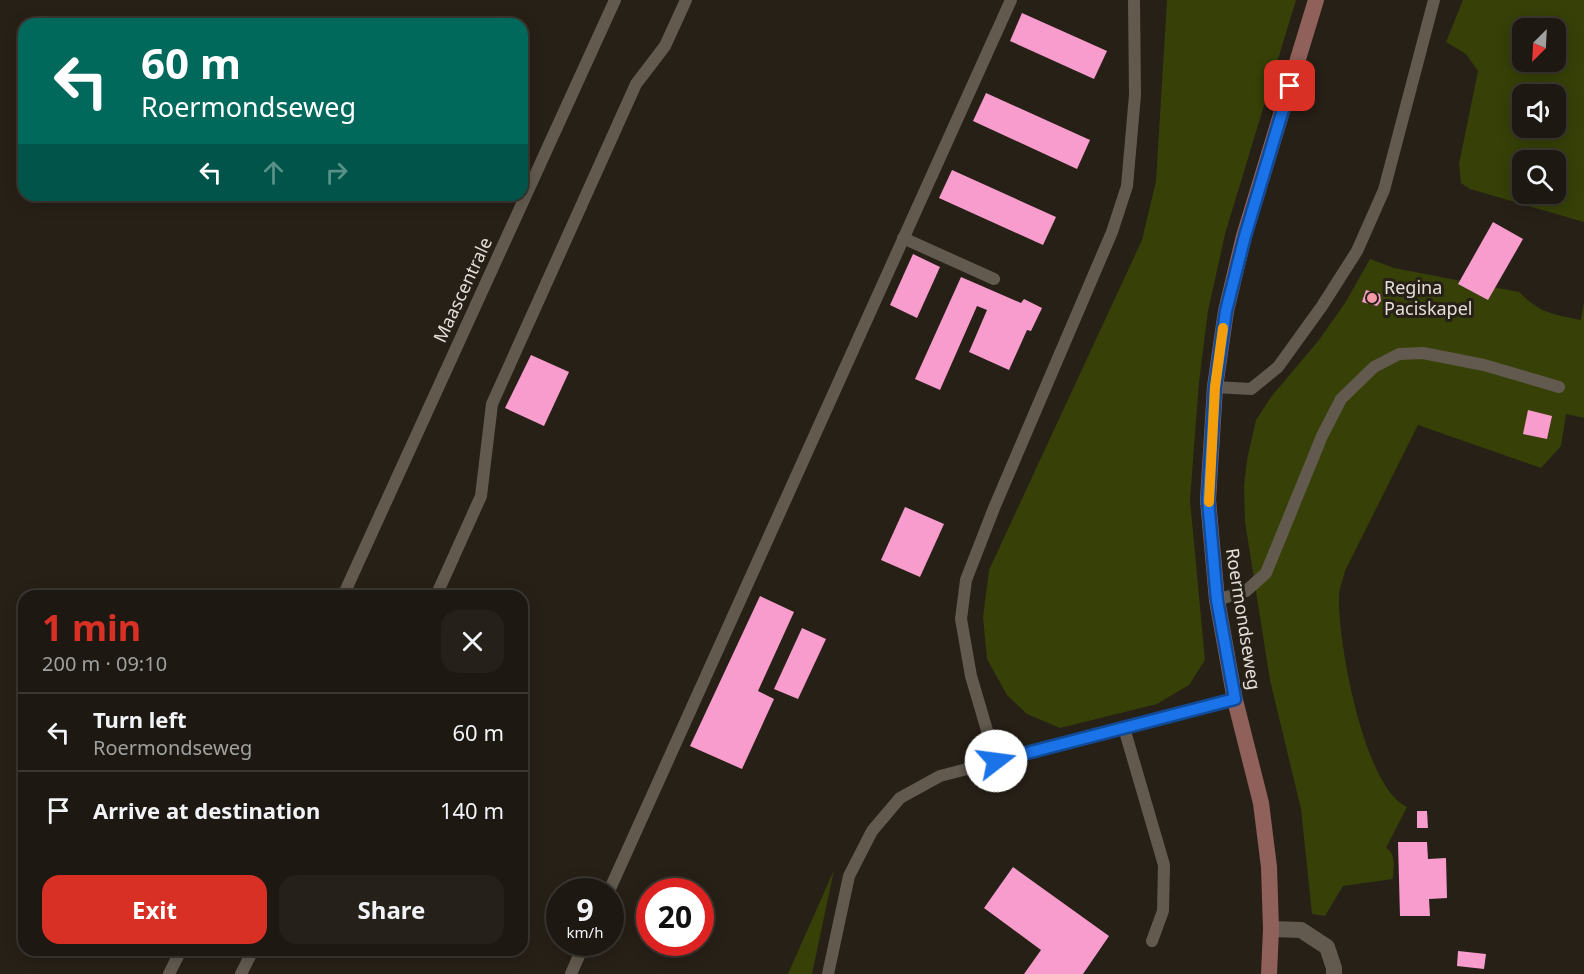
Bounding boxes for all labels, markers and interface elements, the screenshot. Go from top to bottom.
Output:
north arrow [1512,18,1566,72]
map controls [1512,18,1566,204]
text: 60 m [141,34,241,91]
icon: left [42,42,120,120]
pin [1264,60,1315,111]
icon: arrive [1273,69,1306,102]
button: sound [1512,84,1566,138]
text: Roermondseweg [141,88,356,125]
button: search [1512,150,1566,204]
icon: left [194,156,227,189]
icon: ahead [257,156,290,189]
icon: right [320,156,353,189]
street label: Maascentrale [427,233,497,346]
place label: Regina Paciskapel [1384,275,1472,320]
marker: Regina Paciskapel [1365,291,1379,305]
street label: Roermondseweg [1221,546,1267,692]
text: 1 min [42,603,141,652]
button: close [441,610,504,673]
text: 200 m · 09:10 [42,650,167,677]
text: Turn left [93,704,187,734]
icon: left [42,716,75,749]
text: 60 m [453,717,504,747]
position arrow [964,729,1028,793]
text: Roermondseweg [93,734,252,761]
icon: arrive [42,794,75,827]
text: Arrive at destination [93,795,320,825]
text: 140 m [440,795,504,825]
button: Exit [42,875,267,944]
button: Share [279,875,504,944]
speed limit sign: 20 [636,878,714,956]
text: 9 [576,889,594,930]
text: km/h [567,922,603,942]

